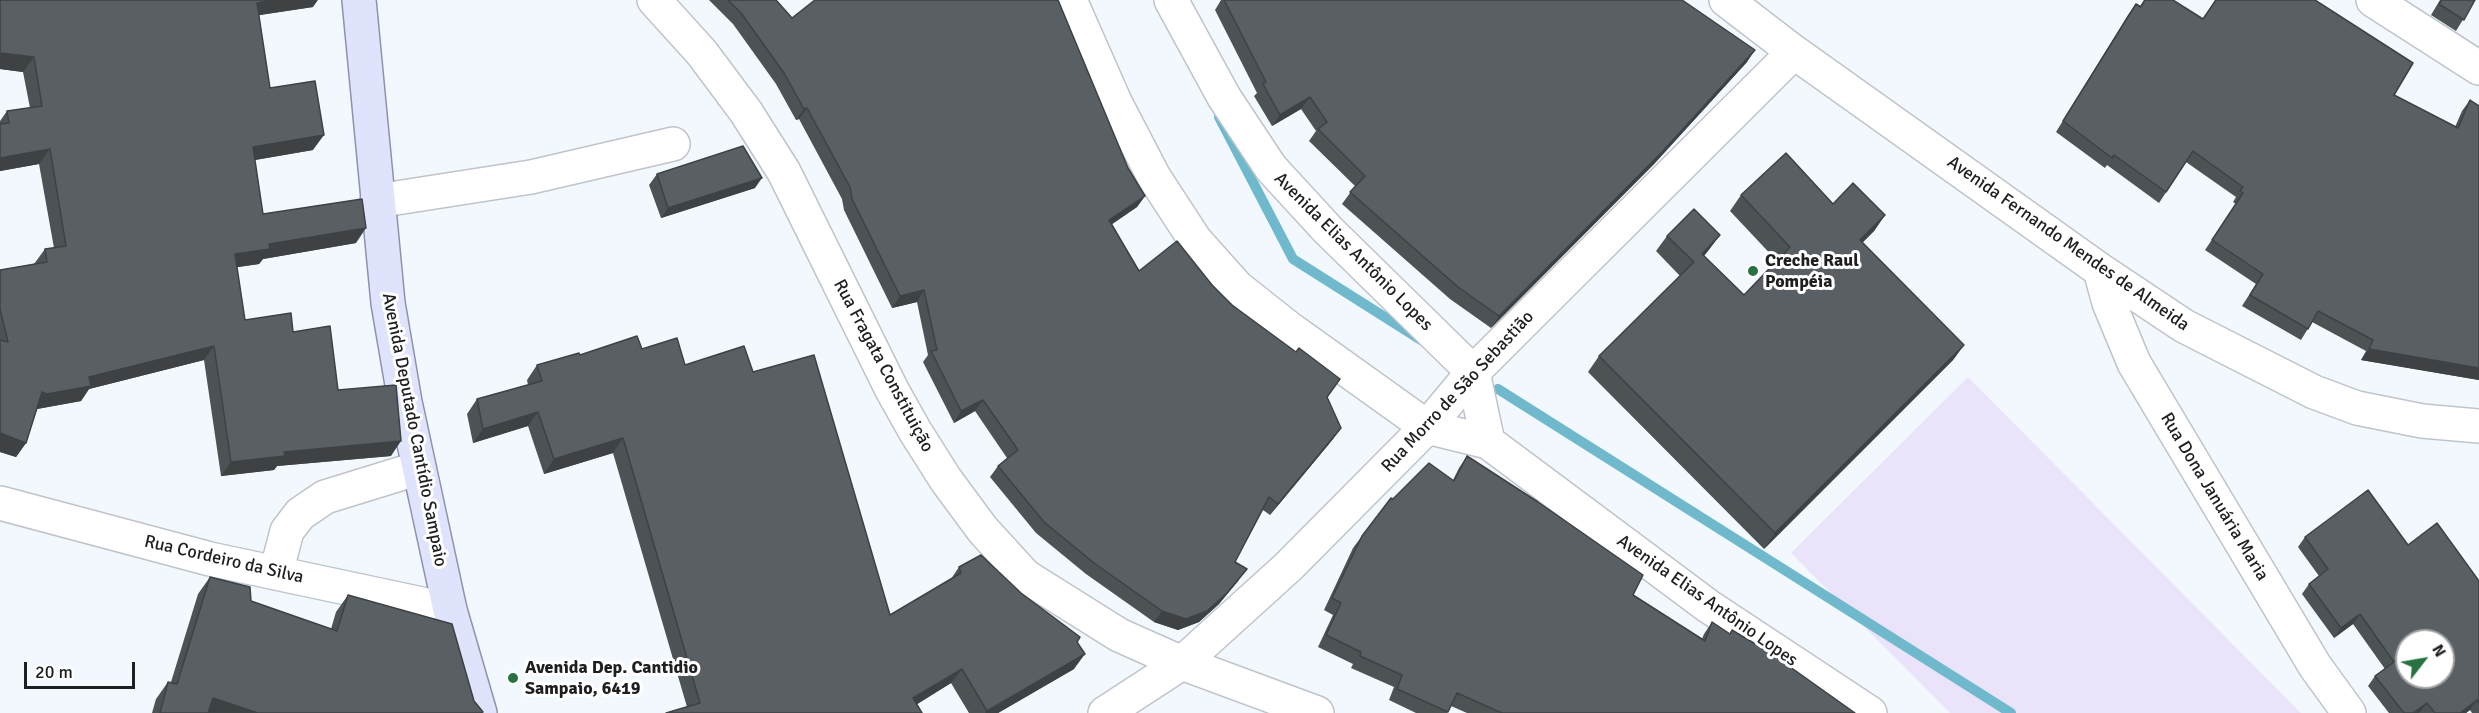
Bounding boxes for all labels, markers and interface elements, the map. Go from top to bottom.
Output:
street label: Avenida Fernando Mendes de Almeida [1943,152,2193,336]
street label: Avenida Elias Antônio Lopes [1269,168,1437,336]
place label: Creche Raul Pompéia [1765,250,1859,292]
marker: Creche Raul Pompéia [1746,264,1760,278]
street label: Rua Fragata Constituição [828,276,938,456]
street label: Avenida Deputado Cantídio Sampaio [377,291,451,569]
street label: Rua Morro de São Sebastião [1377,307,1539,477]
street label: Rua Dona Januária Maria [2155,409,2273,585]
street label: Avenida Elias Antônio Lopes [1613,530,1801,672]
street label: Rua Cordeiro da Silva [142,531,306,589]
north arrow [2395,629,2455,689]
text: N [2427,641,2450,661]
scale bar [27,650,138,688]
place label: Avenida Dep. Cantidio Sampaio, 6419 [525,657,698,700]
text: 20 m [35,661,73,683]
marker: Avenida Dep. Cantidio Sampaio, 6419 [506,671,520,685]

